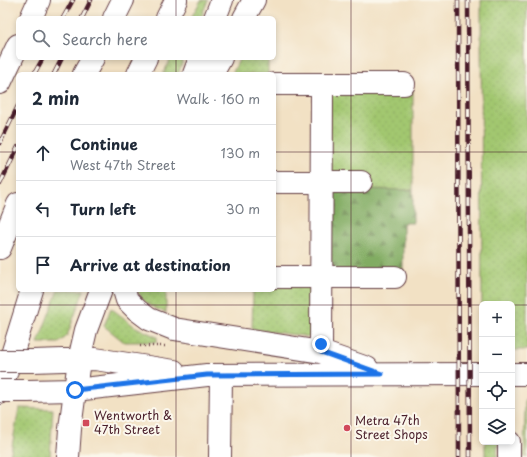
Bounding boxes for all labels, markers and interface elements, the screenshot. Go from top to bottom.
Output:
search box [16,16,276,60]
icon: search [30,27,52,49]
text: Search here [62,27,148,50]
text: 2 min [32,85,79,111]
text: Walk · 160 m [177,89,260,108]
text: Continue [70,132,138,155]
icon: ahead [32,142,54,164]
text: 130 m [221,143,260,162]
text: West 47th Street [70,155,176,174]
text: Turn left [70,197,136,220]
icon: left [32,198,54,220]
text: 30 m [226,199,260,218]
text: Arrive at destination [70,253,231,276]
icon: arrive [32,254,54,276]
map controls [479,301,515,445]
button: + [479,301,515,337]
route end [312,335,330,353]
button: − [479,337,515,373]
button: locate [479,373,515,409]
route start [66,381,84,399]
place label: Wentworth & 47th Street [94,406,172,438]
button: layers [479,409,515,445]
place label: Metra 47th Street Shops [355,411,428,443]
marker: Wentworth & 47th Street [81,418,91,428]
marker: Metra 47th Street Shops [342,423,352,433]

